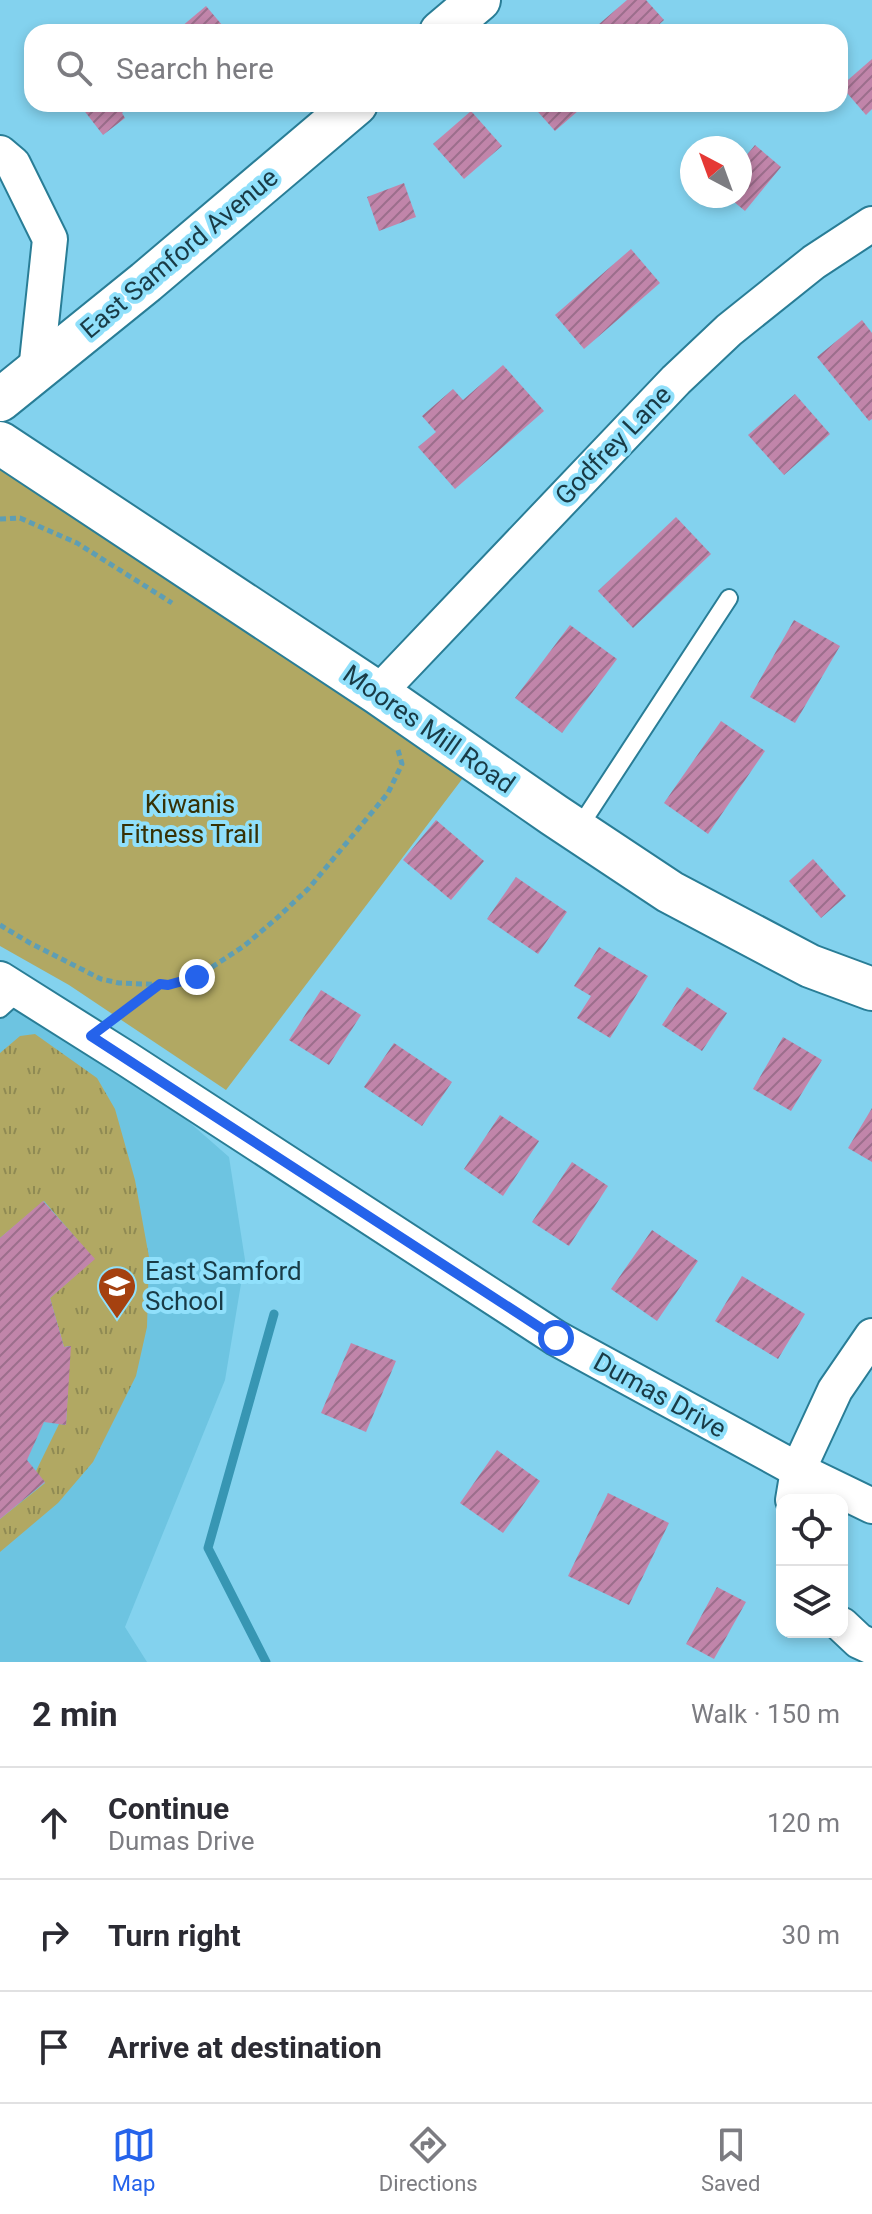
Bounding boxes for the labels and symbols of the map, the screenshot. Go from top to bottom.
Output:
north arrow [680,136,752,208]
street label: East Samford Avenue [74,162,284,344]
street label: Godfrey Lane [549,379,677,511]
street label: Moores Mill Road [338,659,520,799]
park label: Kiwanis Fitness Trail [120,789,260,849]
route end [179,959,215,995]
place label: East Samford School [145,1256,302,1316]
school or university icon: East Samford School [96,1265,138,1320]
route start [538,1320,574,1356]
street label: Dumas Drive [589,1346,731,1444]

